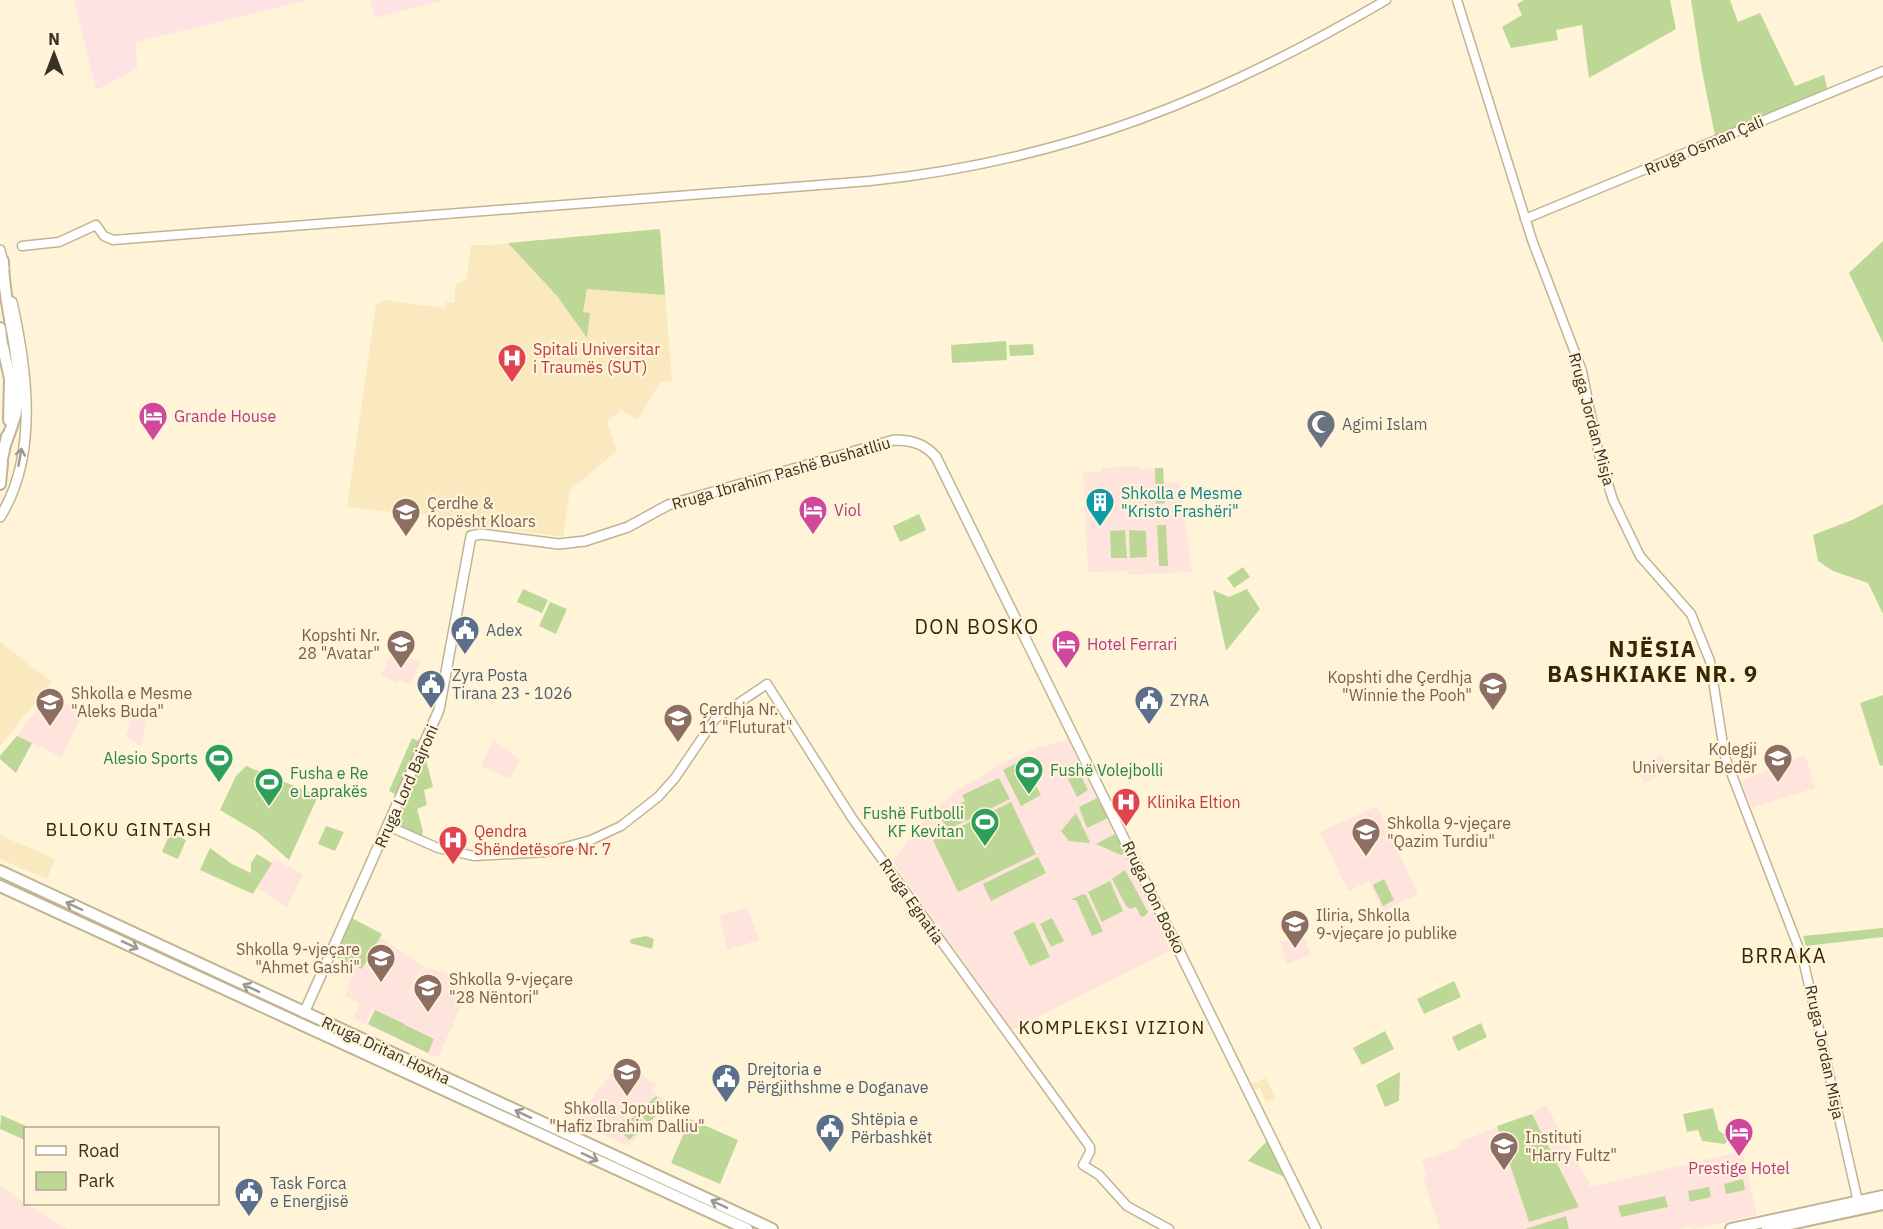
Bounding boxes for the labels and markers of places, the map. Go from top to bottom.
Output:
place label: Spitali Universitar i Traumës (SUT) [533,339,660,377]
hospital icon: Spitali Universitar i Traumës (SUT) [496,342,528,384]
hotel icon: Grande House [137,400,169,442]
place label: Grande House [174,406,277,426]
mosque icon: Agimi Islam [1305,408,1337,450]
place label: Agimi Islam [1342,414,1428,434]
place label: Shkolla e Mesme "Kristo Frashëri" [1121,483,1243,521]
building icon: Shkolla e Mesme "Kristo Frashëri" [1084,486,1116,528]
place label: Çerdhe & Kopësht Kloars [427,493,536,531]
hotel icon: Viol [797,494,829,536]
school or university icon: Çerdhe & Kopësht Kloars [390,496,422,538]
place label: Viol [834,500,861,520]
public building icon: Adex [449,614,481,656]
place label: Adex [486,620,522,640]
place label: Kopshti Nr. 28 "Avatar" [298,625,380,663]
school or university icon: Kopshti Nr. 28 "Avatar" [385,628,417,670]
hotel icon: Hotel Ferrari [1050,628,1082,670]
place label: Hotel Ferrari [1087,634,1177,654]
place label: Zyra Posta Tirana 23 - 1026 [452,665,572,703]
place label: Kopshti dhe Çerdhja "Winnie the Pooh" [1327,667,1472,705]
public building icon: Zyra Posta Tirana 23 - 1026 [415,668,447,710]
school or university icon: Kopshti dhe Çerdhja "Winnie the Pooh" [1477,670,1509,712]
place label: Shkolla e Mesme "Aleks Buda" [71,683,193,721]
public building icon: ZYRA [1133,684,1165,726]
school or university icon: Shkolla e Mesme "Aleks Buda" [34,686,66,728]
place label: ZYRA [1170,690,1209,710]
place label: Çerdhja Nr. 11 "Fluturat" [699,699,792,737]
school or university icon: Çerdhja Nr. 11 "Fluturat" [662,702,694,744]
place label: Kolegji Universitar Bedër [1632,739,1757,777]
sports icon: Alesio Sports [203,742,235,784]
school or university icon: Kolegji Universitar Bedër [1762,742,1794,784]
place label: Alesio Sports [103,748,198,768]
sports icon: Fushë Volejbolli [1013,754,1045,796]
place label: Fushë Volejbolli [1050,760,1163,780]
place label: Fusha e Re e Laprakës [290,763,368,801]
sports icon: Fusha e Re e Laprakës [253,766,285,808]
hospital icon: Klinika Eltion [1110,786,1142,828]
place label: Klinika Eltion [1147,792,1241,812]
place label: Fushë Futbolli KF Kevitan [863,803,964,841]
sports icon: Fushë Futbolli KF Kevitan [969,806,1001,848]
place label: Shkolla 9-vjeçare "Qazim Turdiu" [1387,813,1511,851]
school or university icon: Shkolla 9-vjeçare "Qazim Turdiu" [1350,816,1382,858]
place label: Qendra Shëndetësore Nr. 7 [474,821,611,859]
hospital icon: Qendra Shëndetësore Nr. 7 [437,824,469,866]
place label: Iliria, Shkolla 9-vjeçare jo publike [1316,905,1457,943]
school or university icon: Iliria, Shkolla 9-vjeçare jo publike [1279,908,1311,950]
place label: Shkolla 9-vjeçare "Ahmet Gashi" [236,939,360,977]
school or university icon: Shkolla 9-vjeçare "Ahmet Gashi" [365,942,397,984]
place label: Shkolla 9-vjeçare "28 Nëntori" [449,969,573,1007]
school or university icon: Shkolla 9-vjeçare "28 Nëntori" [412,972,444,1014]
school or university icon: Shkolla Jopublike "Hafiz Ibrahim Dalliu" [611,1056,643,1098]
place label: Drejtoria e Përgjithshme e Doganave [747,1059,929,1097]
public building icon: Drejtoria e Përgjithshme e Doganave [710,1062,742,1104]
place label: Shkolla Jopublike "Hafiz Ibrahim Dalliu" [549,1098,705,1136]
place label: Shtëpia e Përbashkët [851,1109,932,1147]
public building icon: Shtëpia e Përbashkët [814,1112,846,1154]
hotel icon: Prestige Hotel [1723,1116,1755,1158]
place label: Instituti "Harry Fultz" [1525,1127,1617,1165]
school or university icon: Instituti "Harry Fultz" [1488,1130,1520,1172]
place label: Prestige Hotel [1688,1158,1790,1178]
place label: Task Forca e Energjisë [270,1173,349,1211]
public building icon: Task Forca e Energjisë [233,1176,265,1218]

